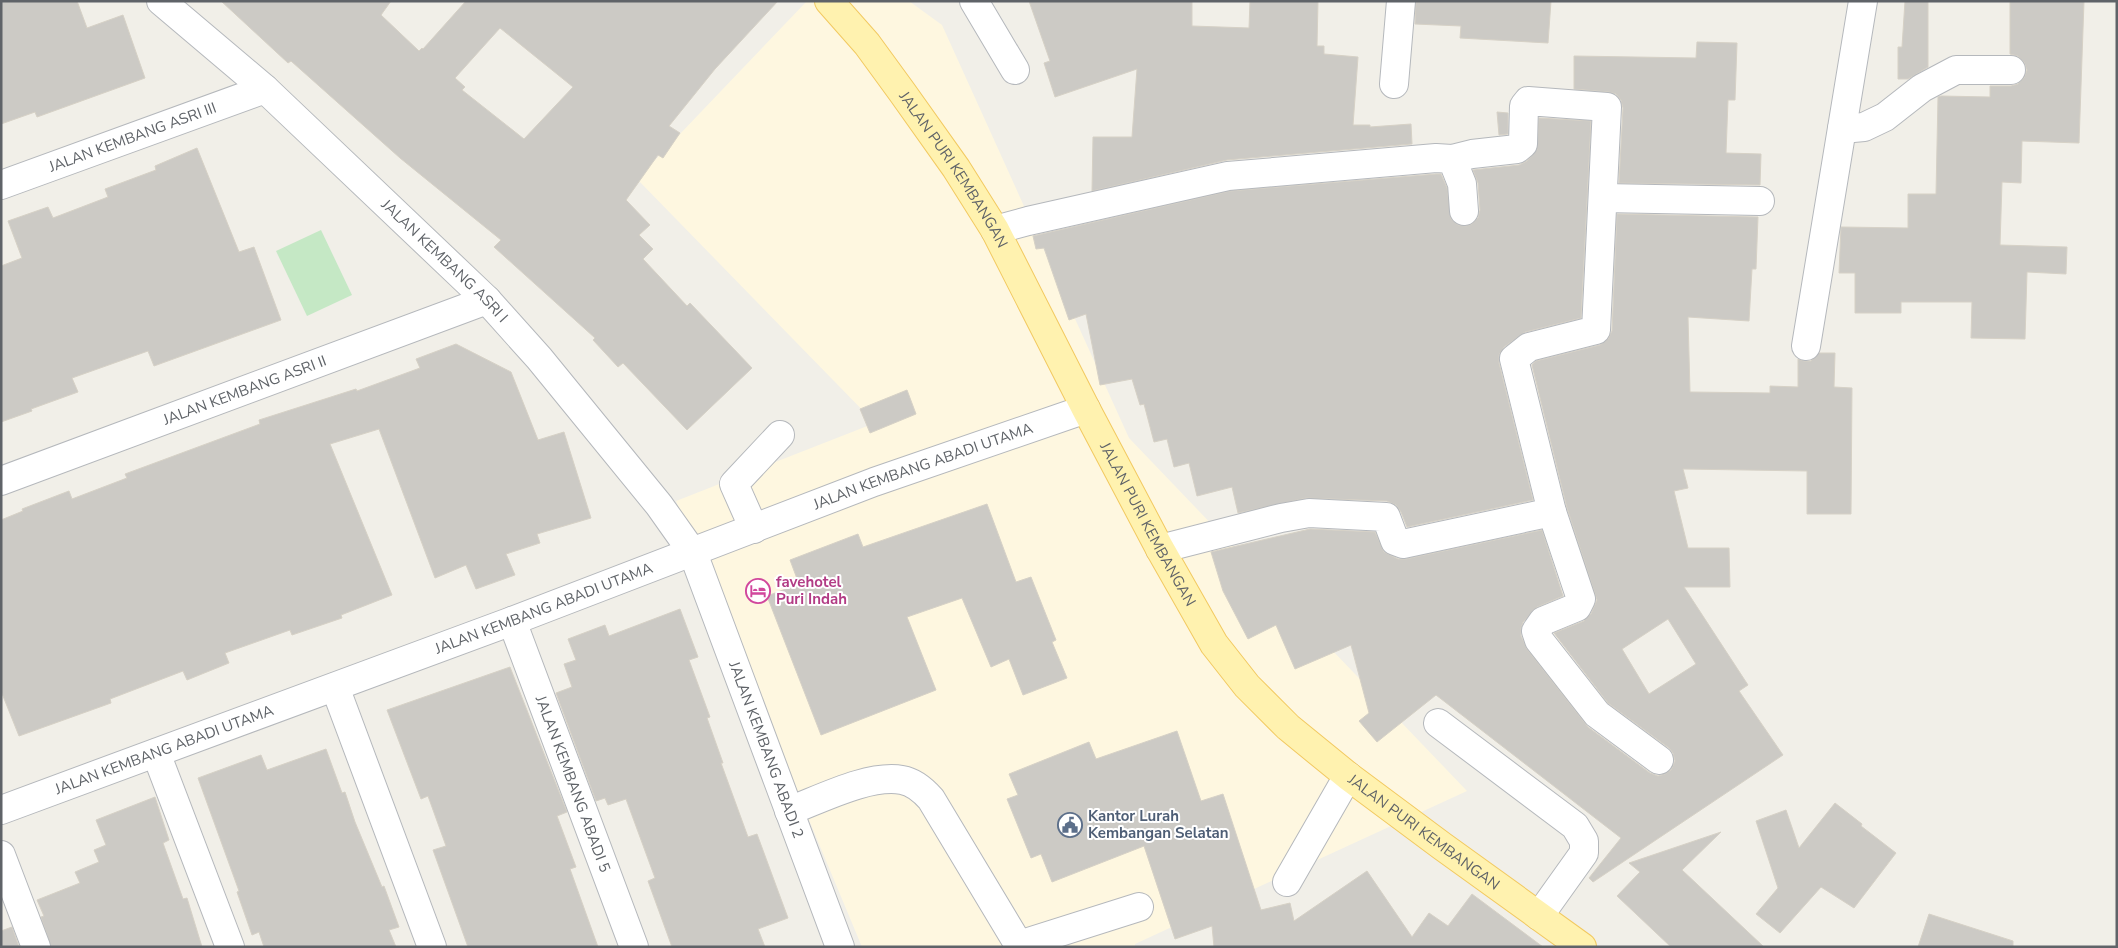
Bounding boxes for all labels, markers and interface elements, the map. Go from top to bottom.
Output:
street label: JALAN PURI KEMBANGAN [894,86,1012,251]
street label: JALAN KEMBANG ASRI III [45,98,219,177]
street label: JALAN KEMBANG ASRI I [376,194,512,327]
street label: JALAN KEMBANG ASRI II [159,351,329,430]
street label: JALAN KEMBANG ABADI UTAMA [809,418,1035,515]
street label: JALAN PURI KEMBANGAN [1095,438,1201,610]
street label: JALAN KEMBANG ABADI UTAMA [431,558,656,659]
place label: favehotel Puri Indah [776,572,847,609]
hotel icon: favehotel Puri Indah [745,578,771,604]
street label: JALAN KEMBANG ABADI 2 [724,658,808,841]
street label: JALAN KEMBANG ABADI 5 [530,692,615,875]
street label: JALAN KEMBANG ABADI UTAMA [51,700,276,800]
street label: JALAN PURI KEMBANGAN [1343,769,1504,895]
place label: Kantor Lurah Kembangan Selatan [1088,806,1228,843]
public building icon: Kantor Lurah Kembangan Selatan [1057,812,1083,838]

